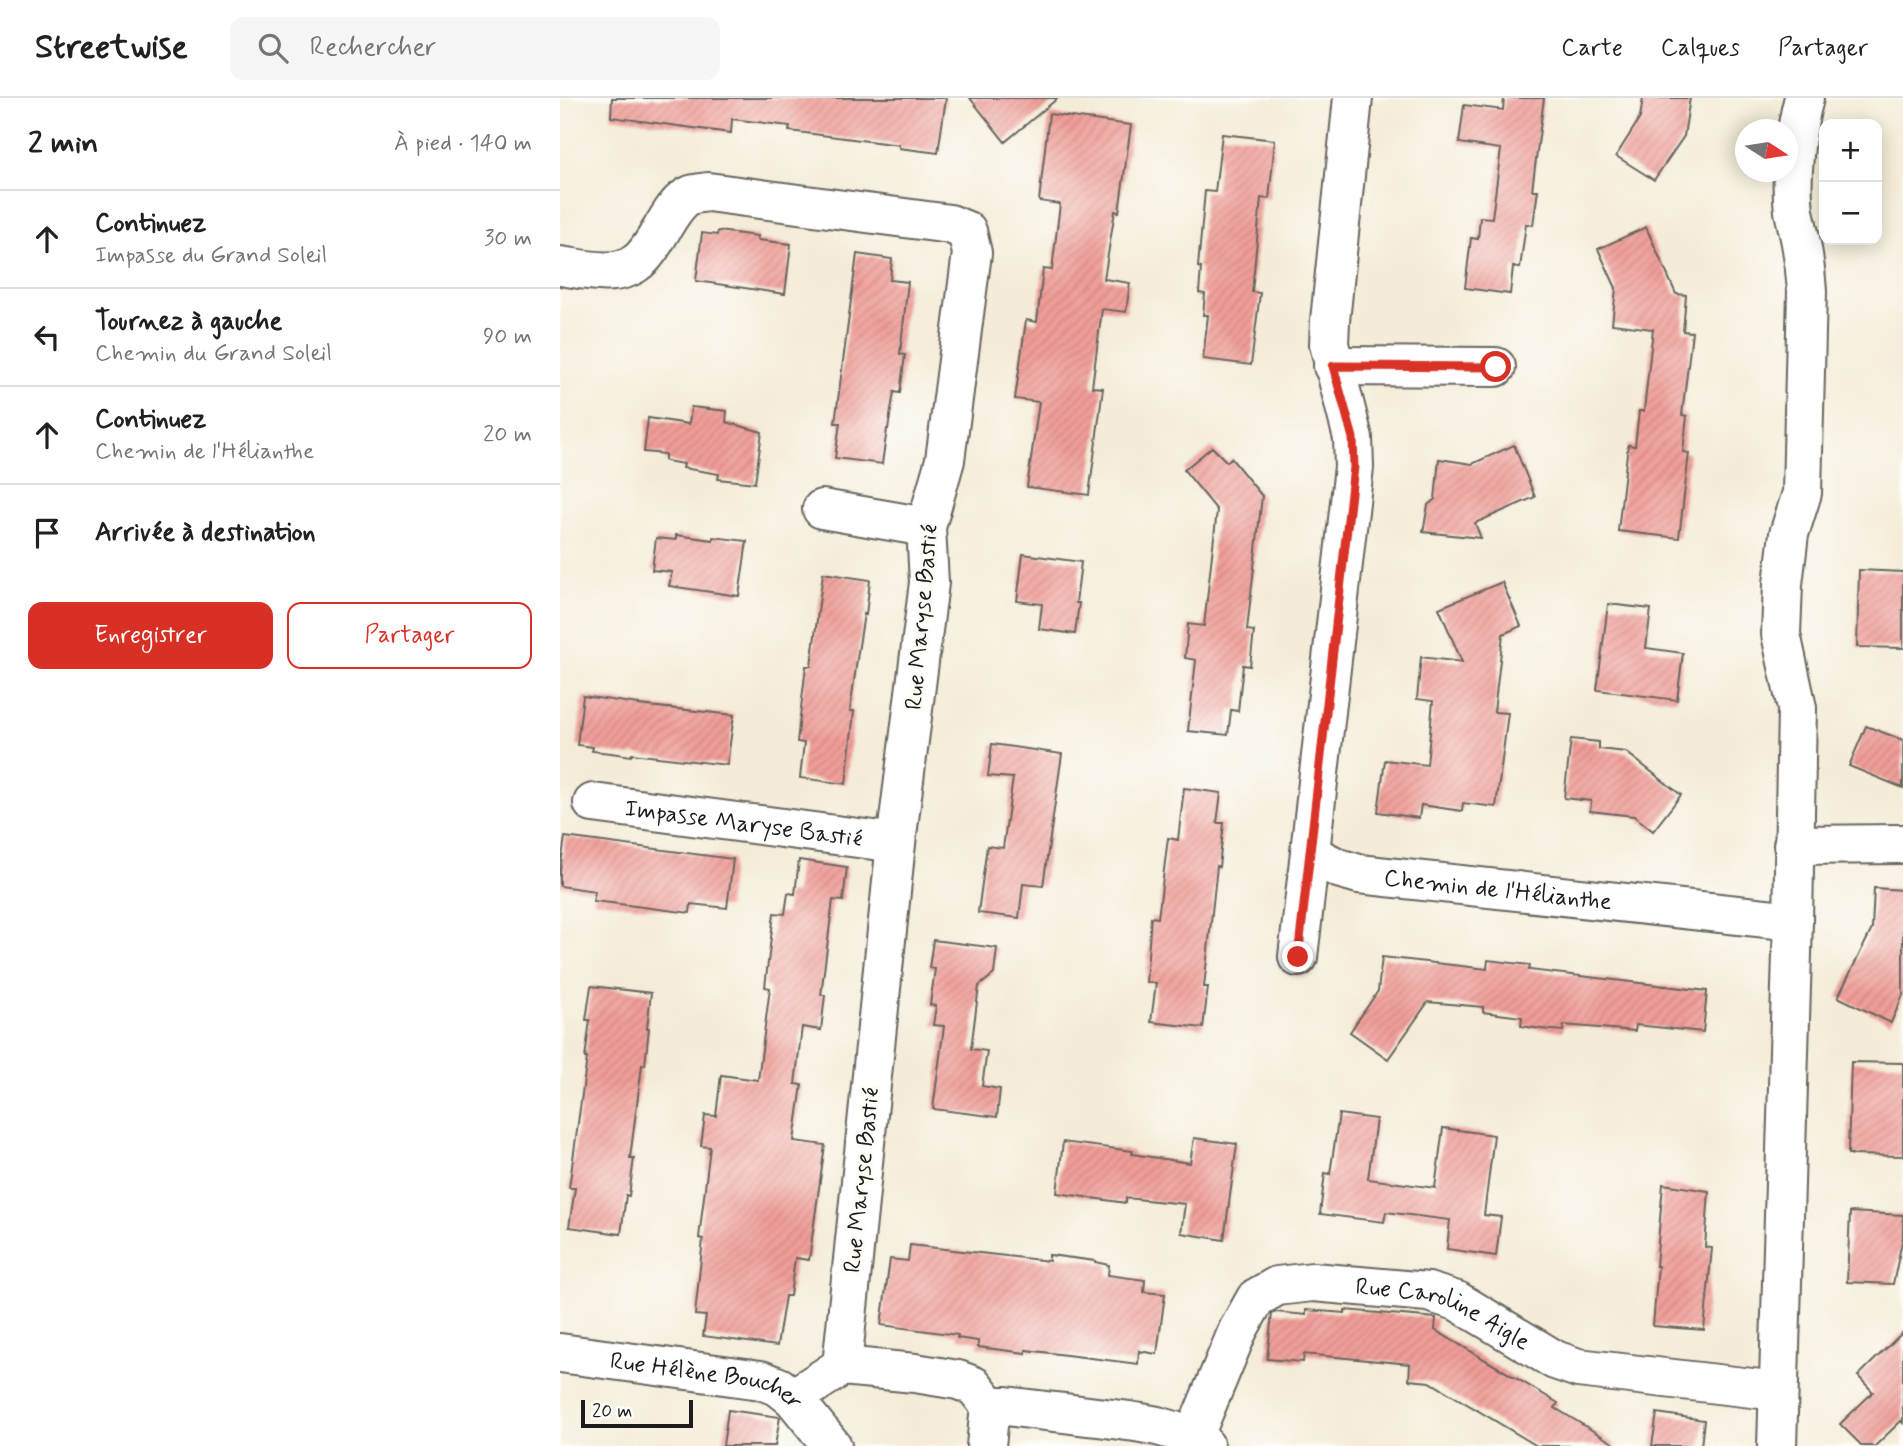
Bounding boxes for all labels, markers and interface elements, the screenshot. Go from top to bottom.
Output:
search box [230,17,720,80]
text: Streetwise [35,26,188,70]
icon: search [254,29,292,67]
text: Rechercher [310,31,436,65]
text: Carte [1561,33,1623,64]
text: Calques [1661,33,1740,64]
text: Partager [1778,33,1868,64]
north arrow [1735,119,1798,182]
map controls [1819,119,1882,245]
button: + [1819,119,1882,182]
text: 2 min [28,124,98,163]
text: À pied · 140 m [394,129,532,159]
button: − [1819,182,1882,245]
text: Continuez [95,207,206,241]
icon: ahead [28,220,66,258]
text: 30 m [484,224,532,254]
text: Impasse du Grand Soleil [95,241,327,271]
text: Tournez à gauche [95,305,282,339]
icon: left [28,318,66,356]
text: 90 m [483,322,532,352]
text: Chemin du Grand Soleil [95,339,332,369]
route start [1480,351,1511,382]
text: Continuez [95,403,206,437]
icon: ahead [28,416,66,454]
text: 20 m [483,420,532,450]
text: Chemin de l'Hélianthe [95,437,314,467]
icon: arrive [28,514,66,552]
text: Arrivée à destination [95,516,316,550]
street label: Rue Maryse Bastié [899,523,946,711]
button: Enregistrer [28,602,273,669]
button: Partager [287,602,532,669]
street label: Impasse Maryse Bastié [623,793,864,855]
street label: Chemin de l'Hélianthe [1382,863,1613,918]
route end [1282,941,1313,972]
street label: Rue Maryse Bastié [837,1085,888,1275]
street label: Rue Caroline Aigle [1354,1272,1536,1359]
street label: Rue Hélène Boucher [608,1346,810,1416]
scale bar [581,1397,693,1429]
text: 20 m [592,1399,632,1424]

